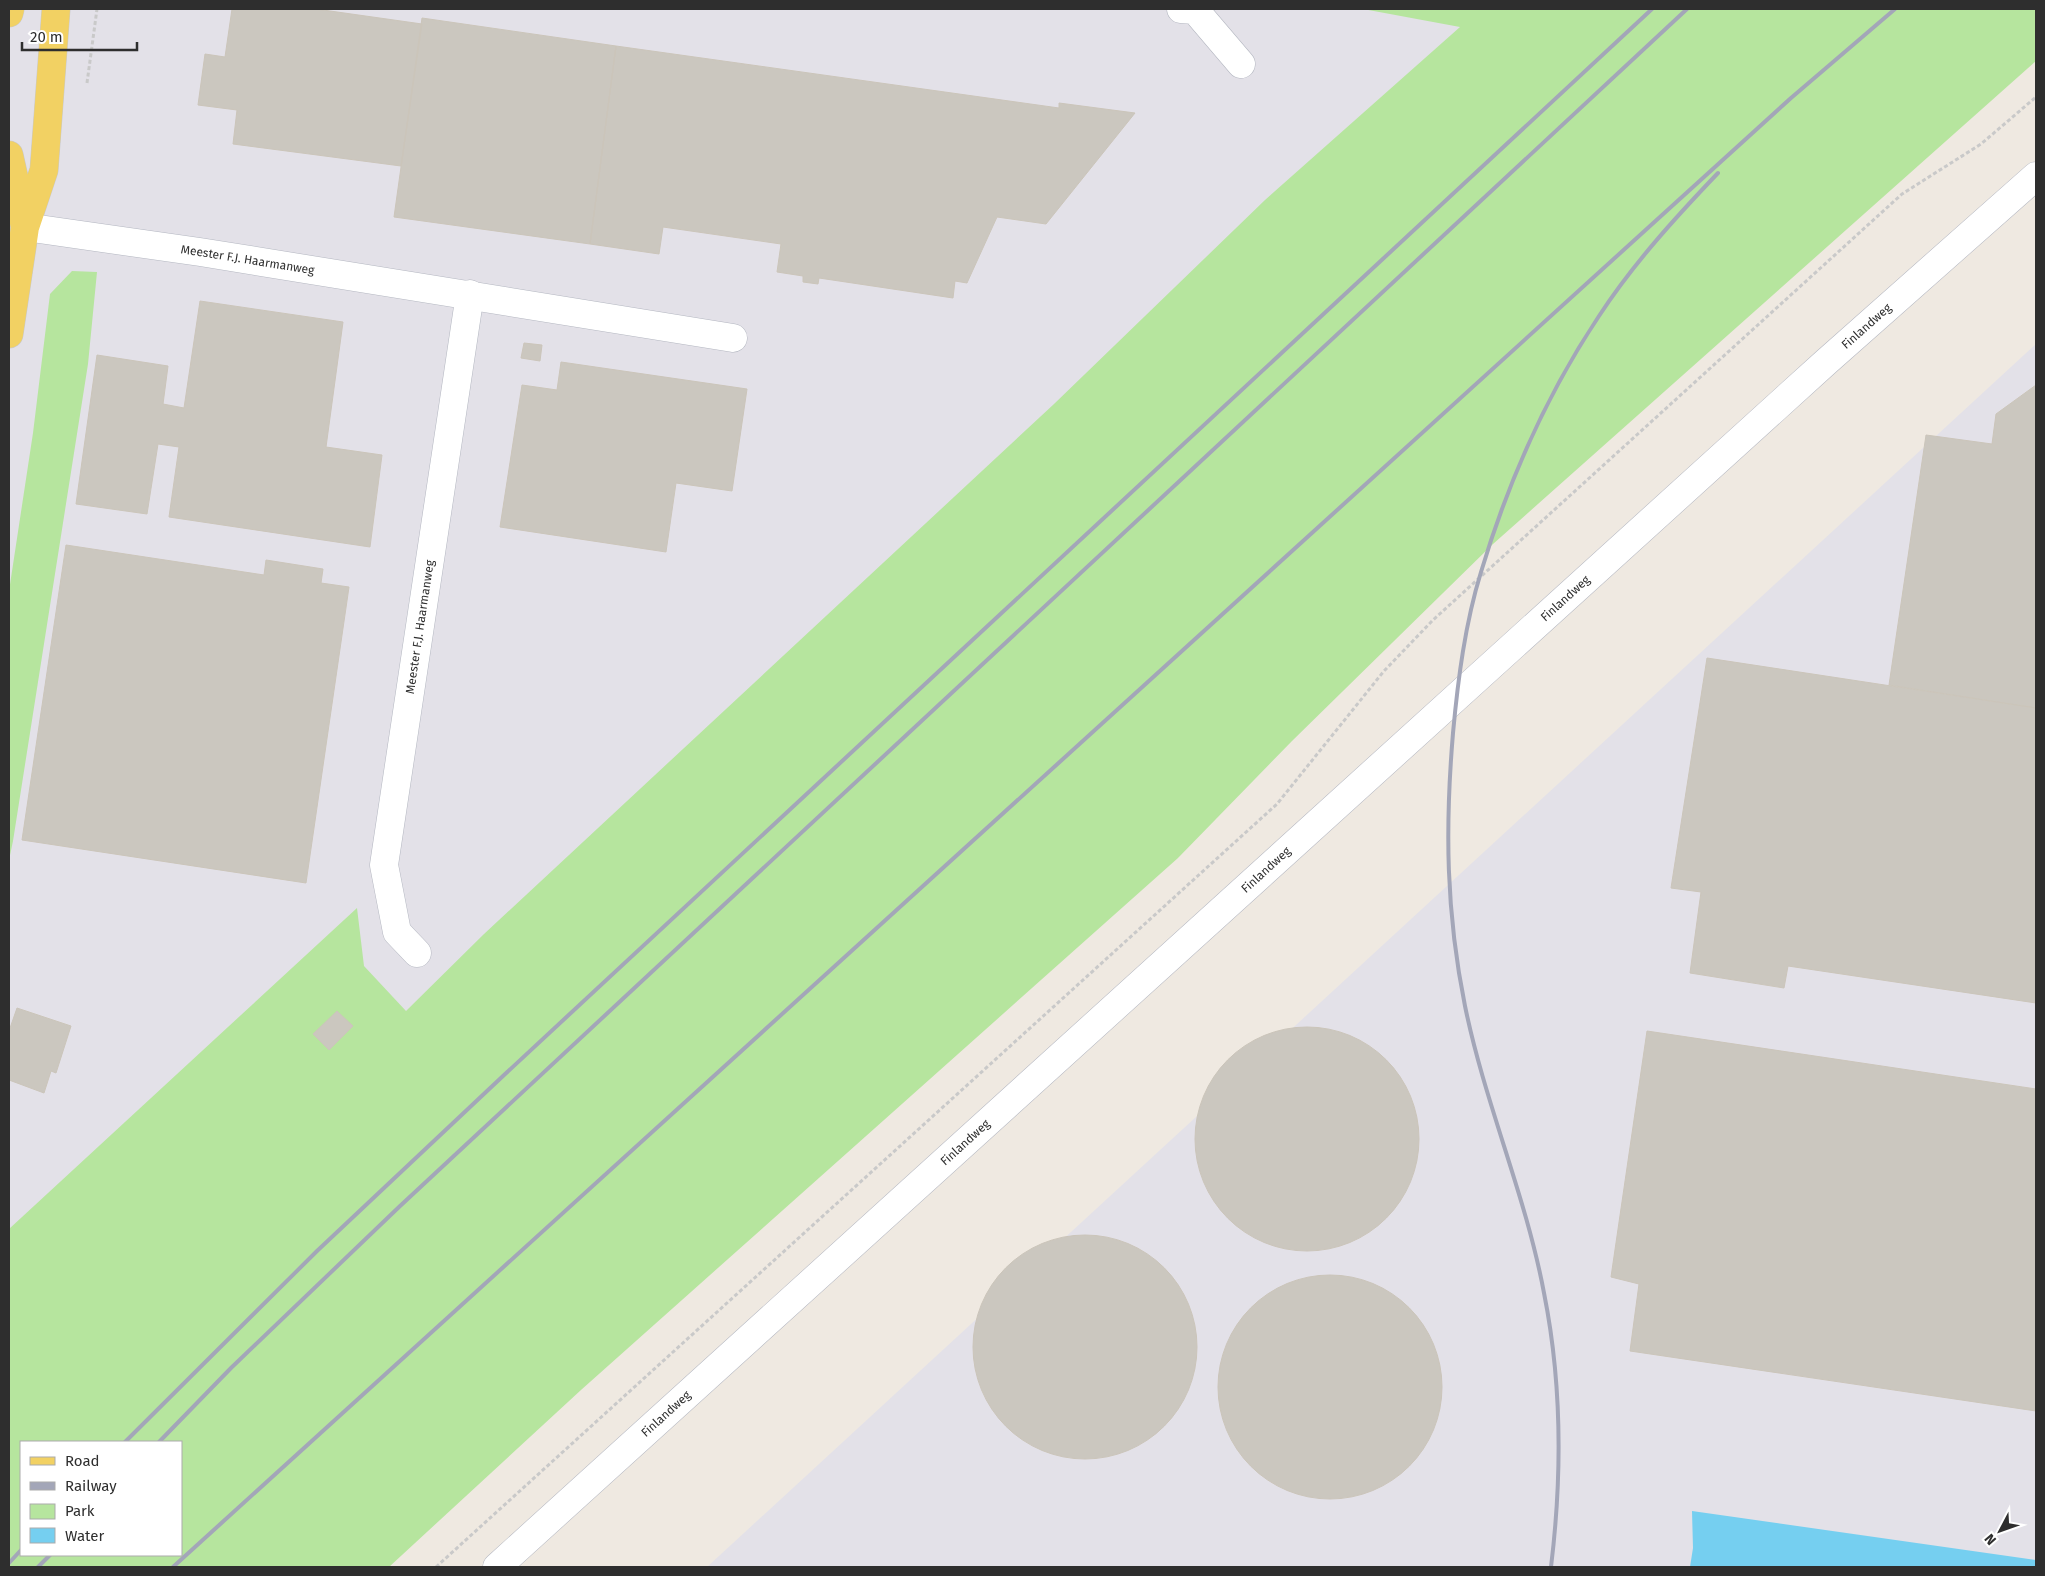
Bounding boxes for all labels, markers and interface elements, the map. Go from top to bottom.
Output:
scale bar [22,20,138,52]
text: 20 m [30,28,63,46]
street label: Meester F.J. Haarmanweg [180,242,316,277]
street label: Finlandweg [1839,300,1895,352]
street label: Meester F.J. Haarmanweg [403,558,437,695]
street label: Finlandweg [1538,572,1593,624]
street label: Finlandweg [1238,843,1294,896]
street label: Finlandweg [938,1116,993,1168]
street label: Finlandweg [638,1387,694,1440]
legend [20,1441,182,1556]
text: Road [65,1452,100,1470]
text: Railway [65,1477,117,1495]
text: Park [65,1502,95,1520]
north arrow [1975,1506,2025,1556]
text: Water [65,1527,104,1545]
text: N [1981,1530,2000,1548]

